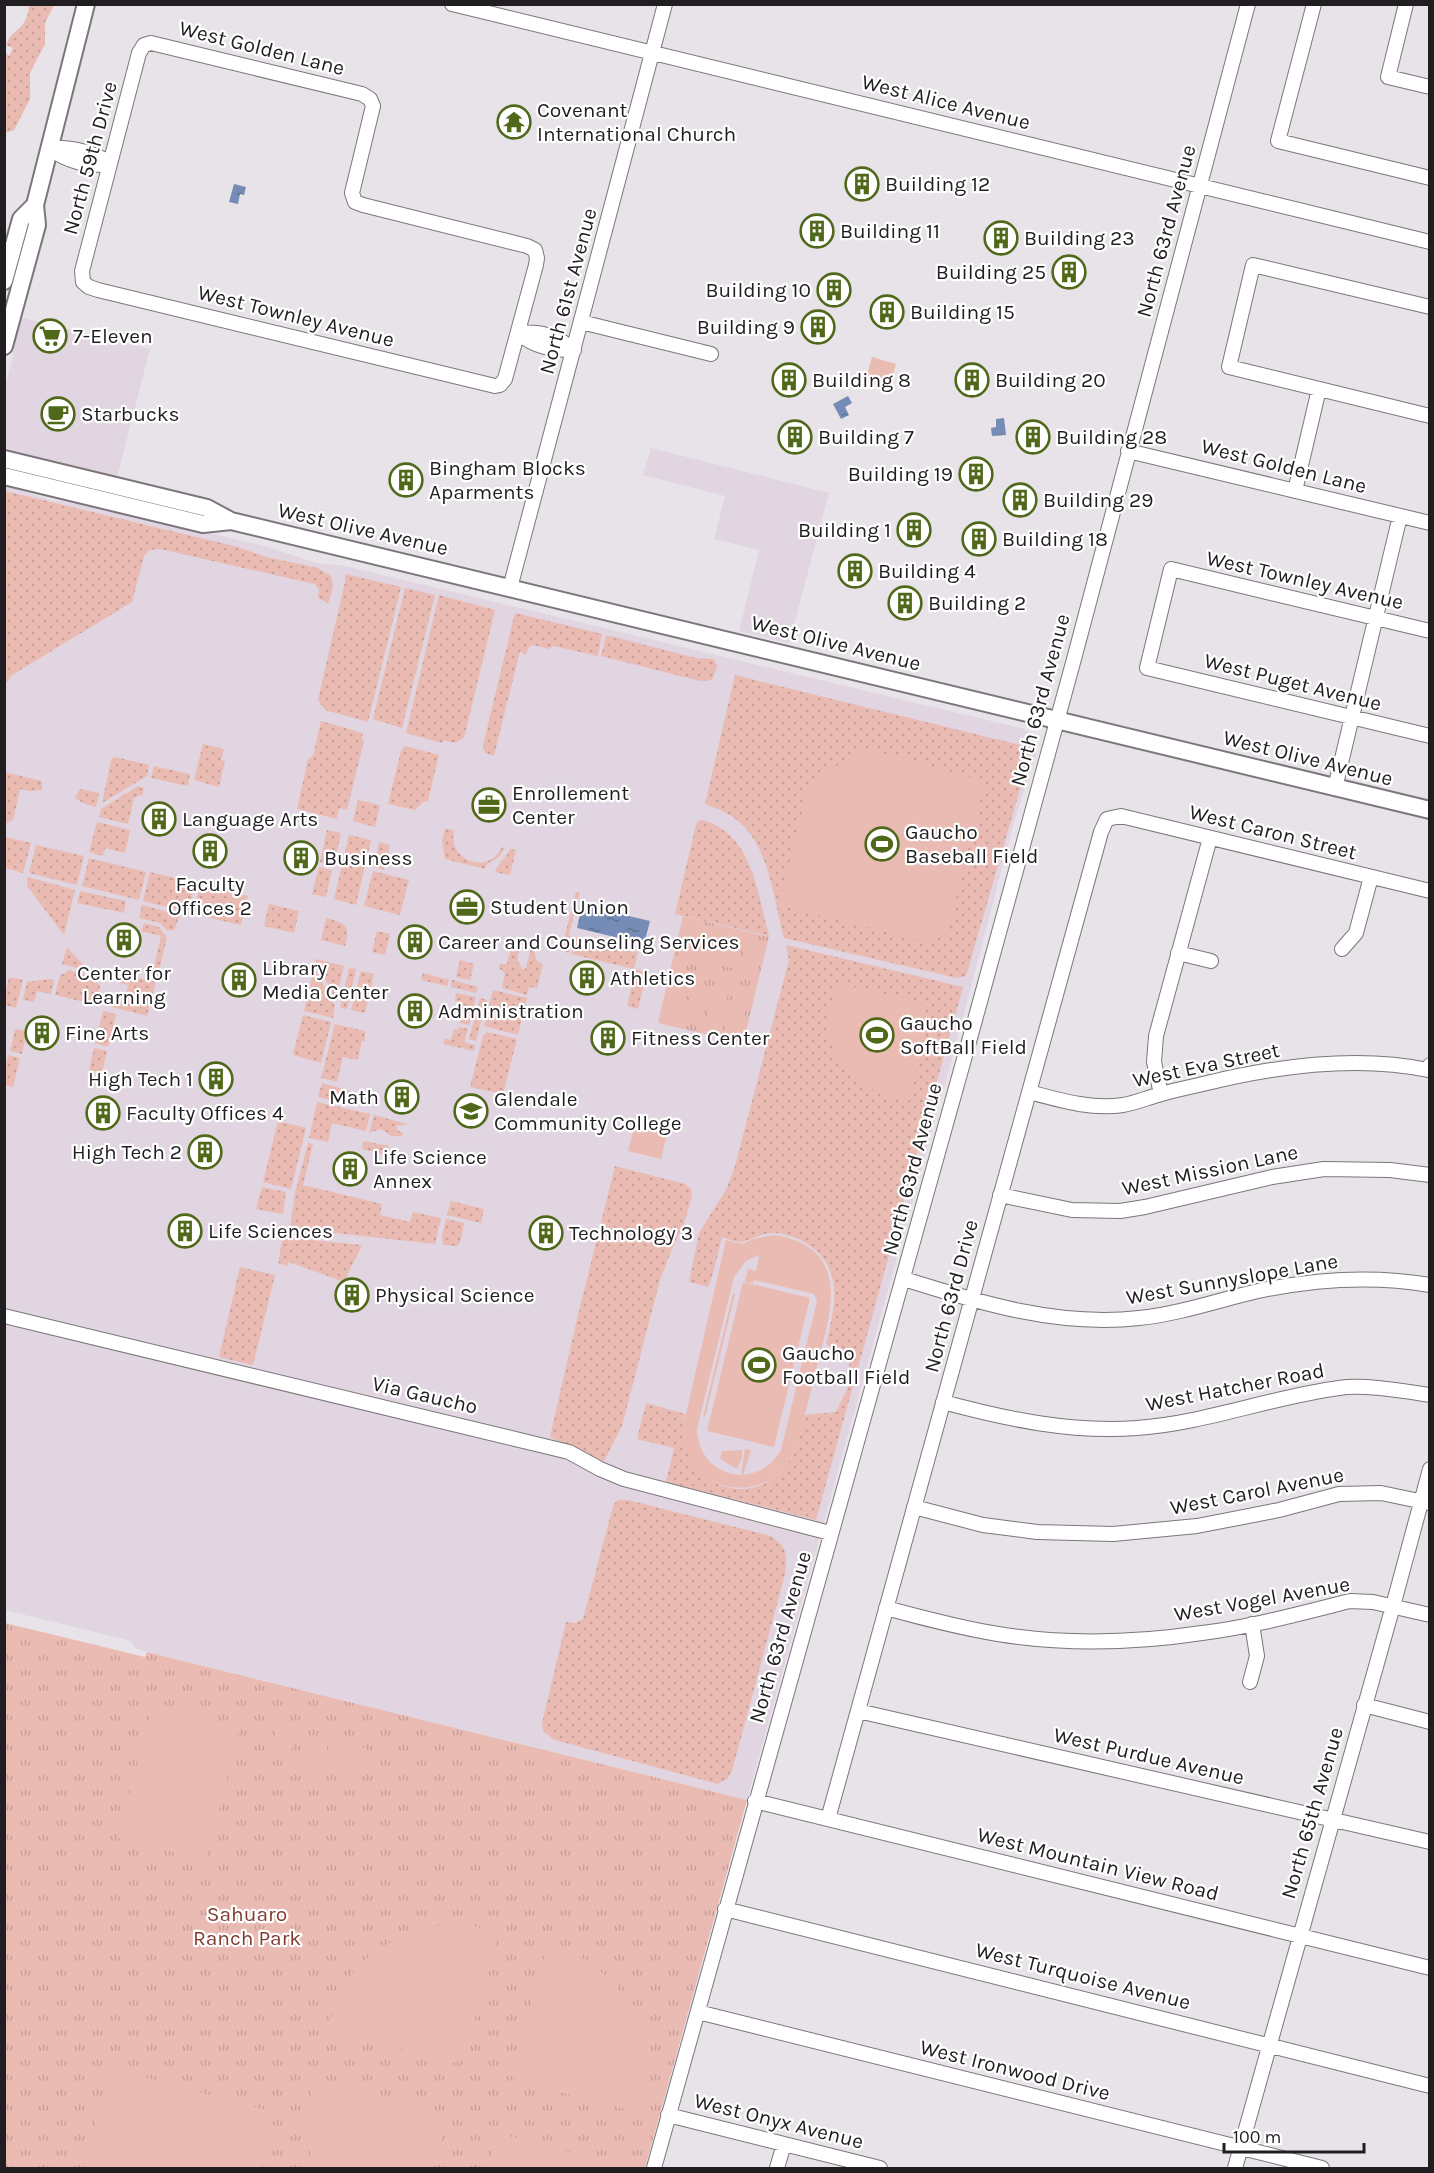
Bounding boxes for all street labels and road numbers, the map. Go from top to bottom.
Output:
street label: West Golden Lane [177,16,347,80]
street label: West Alice Avenue [859,69,1033,135]
street label: North 59th Drive [58,79,122,237]
street label: North 63rd Avenue [1131,142,1201,320]
street label: North 61st Avenue [534,205,602,377]
street label: West Townley Avenue [195,280,397,352]
street label: West Golden Lane [1199,434,1369,498]
street label: West Olive Avenue [276,498,450,560]
street label: West Townley Avenue [1204,546,1406,614]
street label: West Olive Avenue [749,610,923,676]
street label: North 63rd Avenue [1005,611,1075,789]
street label: West Puget Avenue [1202,648,1384,716]
street label: West Olive Avenue [1221,725,1395,791]
street label: West Caron Street [1187,800,1359,864]
street label: West Eva Street [1130,1038,1282,1092]
street label: North 63rd Avenue [877,1080,947,1258]
street label: West Mission Lane [1120,1140,1300,1200]
street label: North 63rd Drive [919,1217,983,1375]
street label: West Sunnyslope Lane [1124,1249,1340,1309]
street label: West Hatcher Road [1144,1358,1326,1416]
street label: Via Gaucho [370,1371,480,1419]
street label: West Carol Avenue [1168,1462,1346,1520]
street label: North 63rd Avenue [744,1548,816,1726]
street label: West Vogel Avenue [1172,1572,1352,1626]
street label: West Purdue Avenue [1051,1722,1247,1790]
street label: North 65th Avenue [1276,1724,1348,1902]
street label: West Mountain View Road [975,1822,1221,1906]
street label: West Turquoise Avenue [973,1938,1193,2014]
street label: West Ironwood Drive [917,2035,1113,2105]
street label: West Onyx Avenue [692,2088,866,2154]

